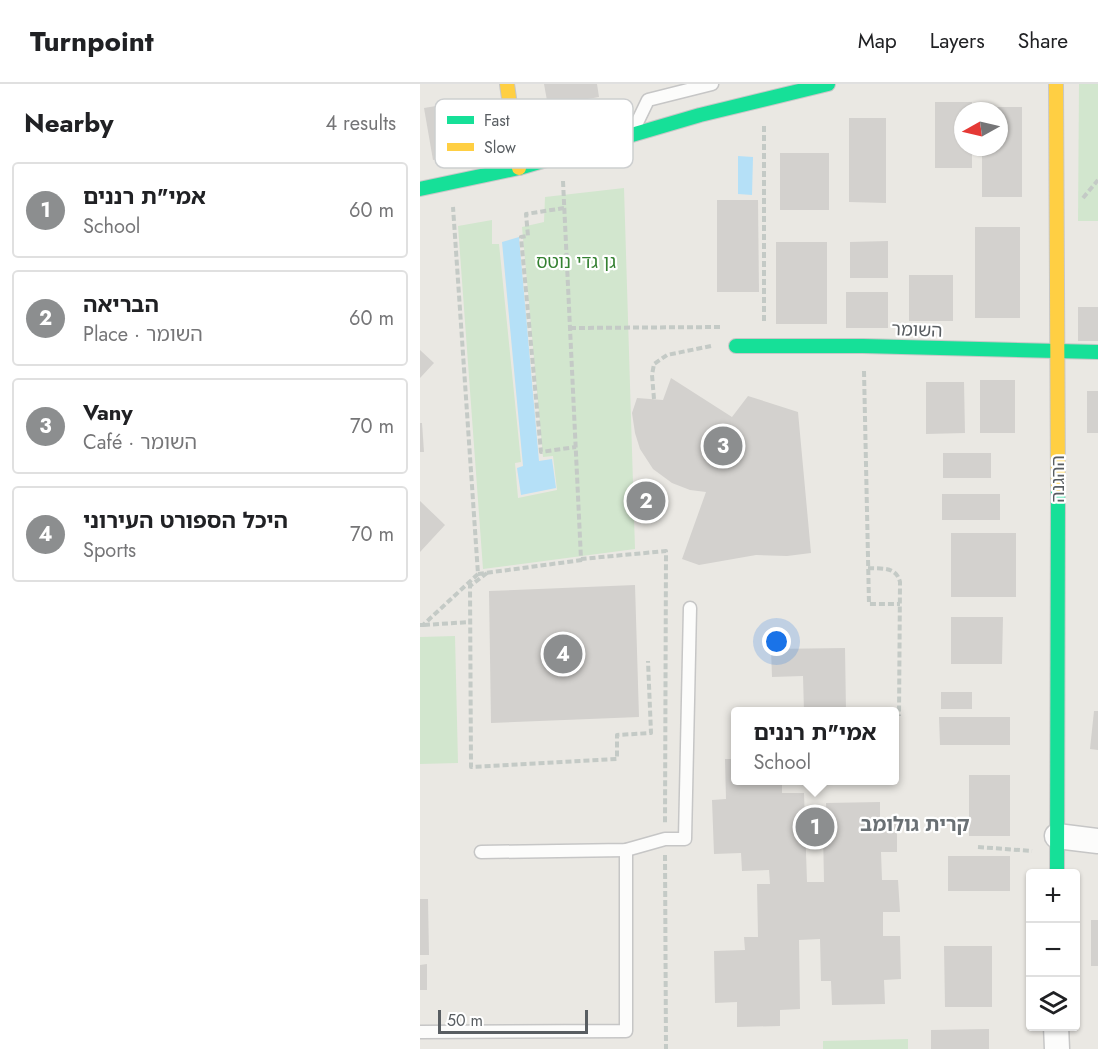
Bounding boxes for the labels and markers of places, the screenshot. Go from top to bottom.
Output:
pin: 3 [704,424,742,469]
pin: 2 [626,478,666,524]
pin: 4 [544,632,582,676]
pin: 1 [796,804,834,850]

